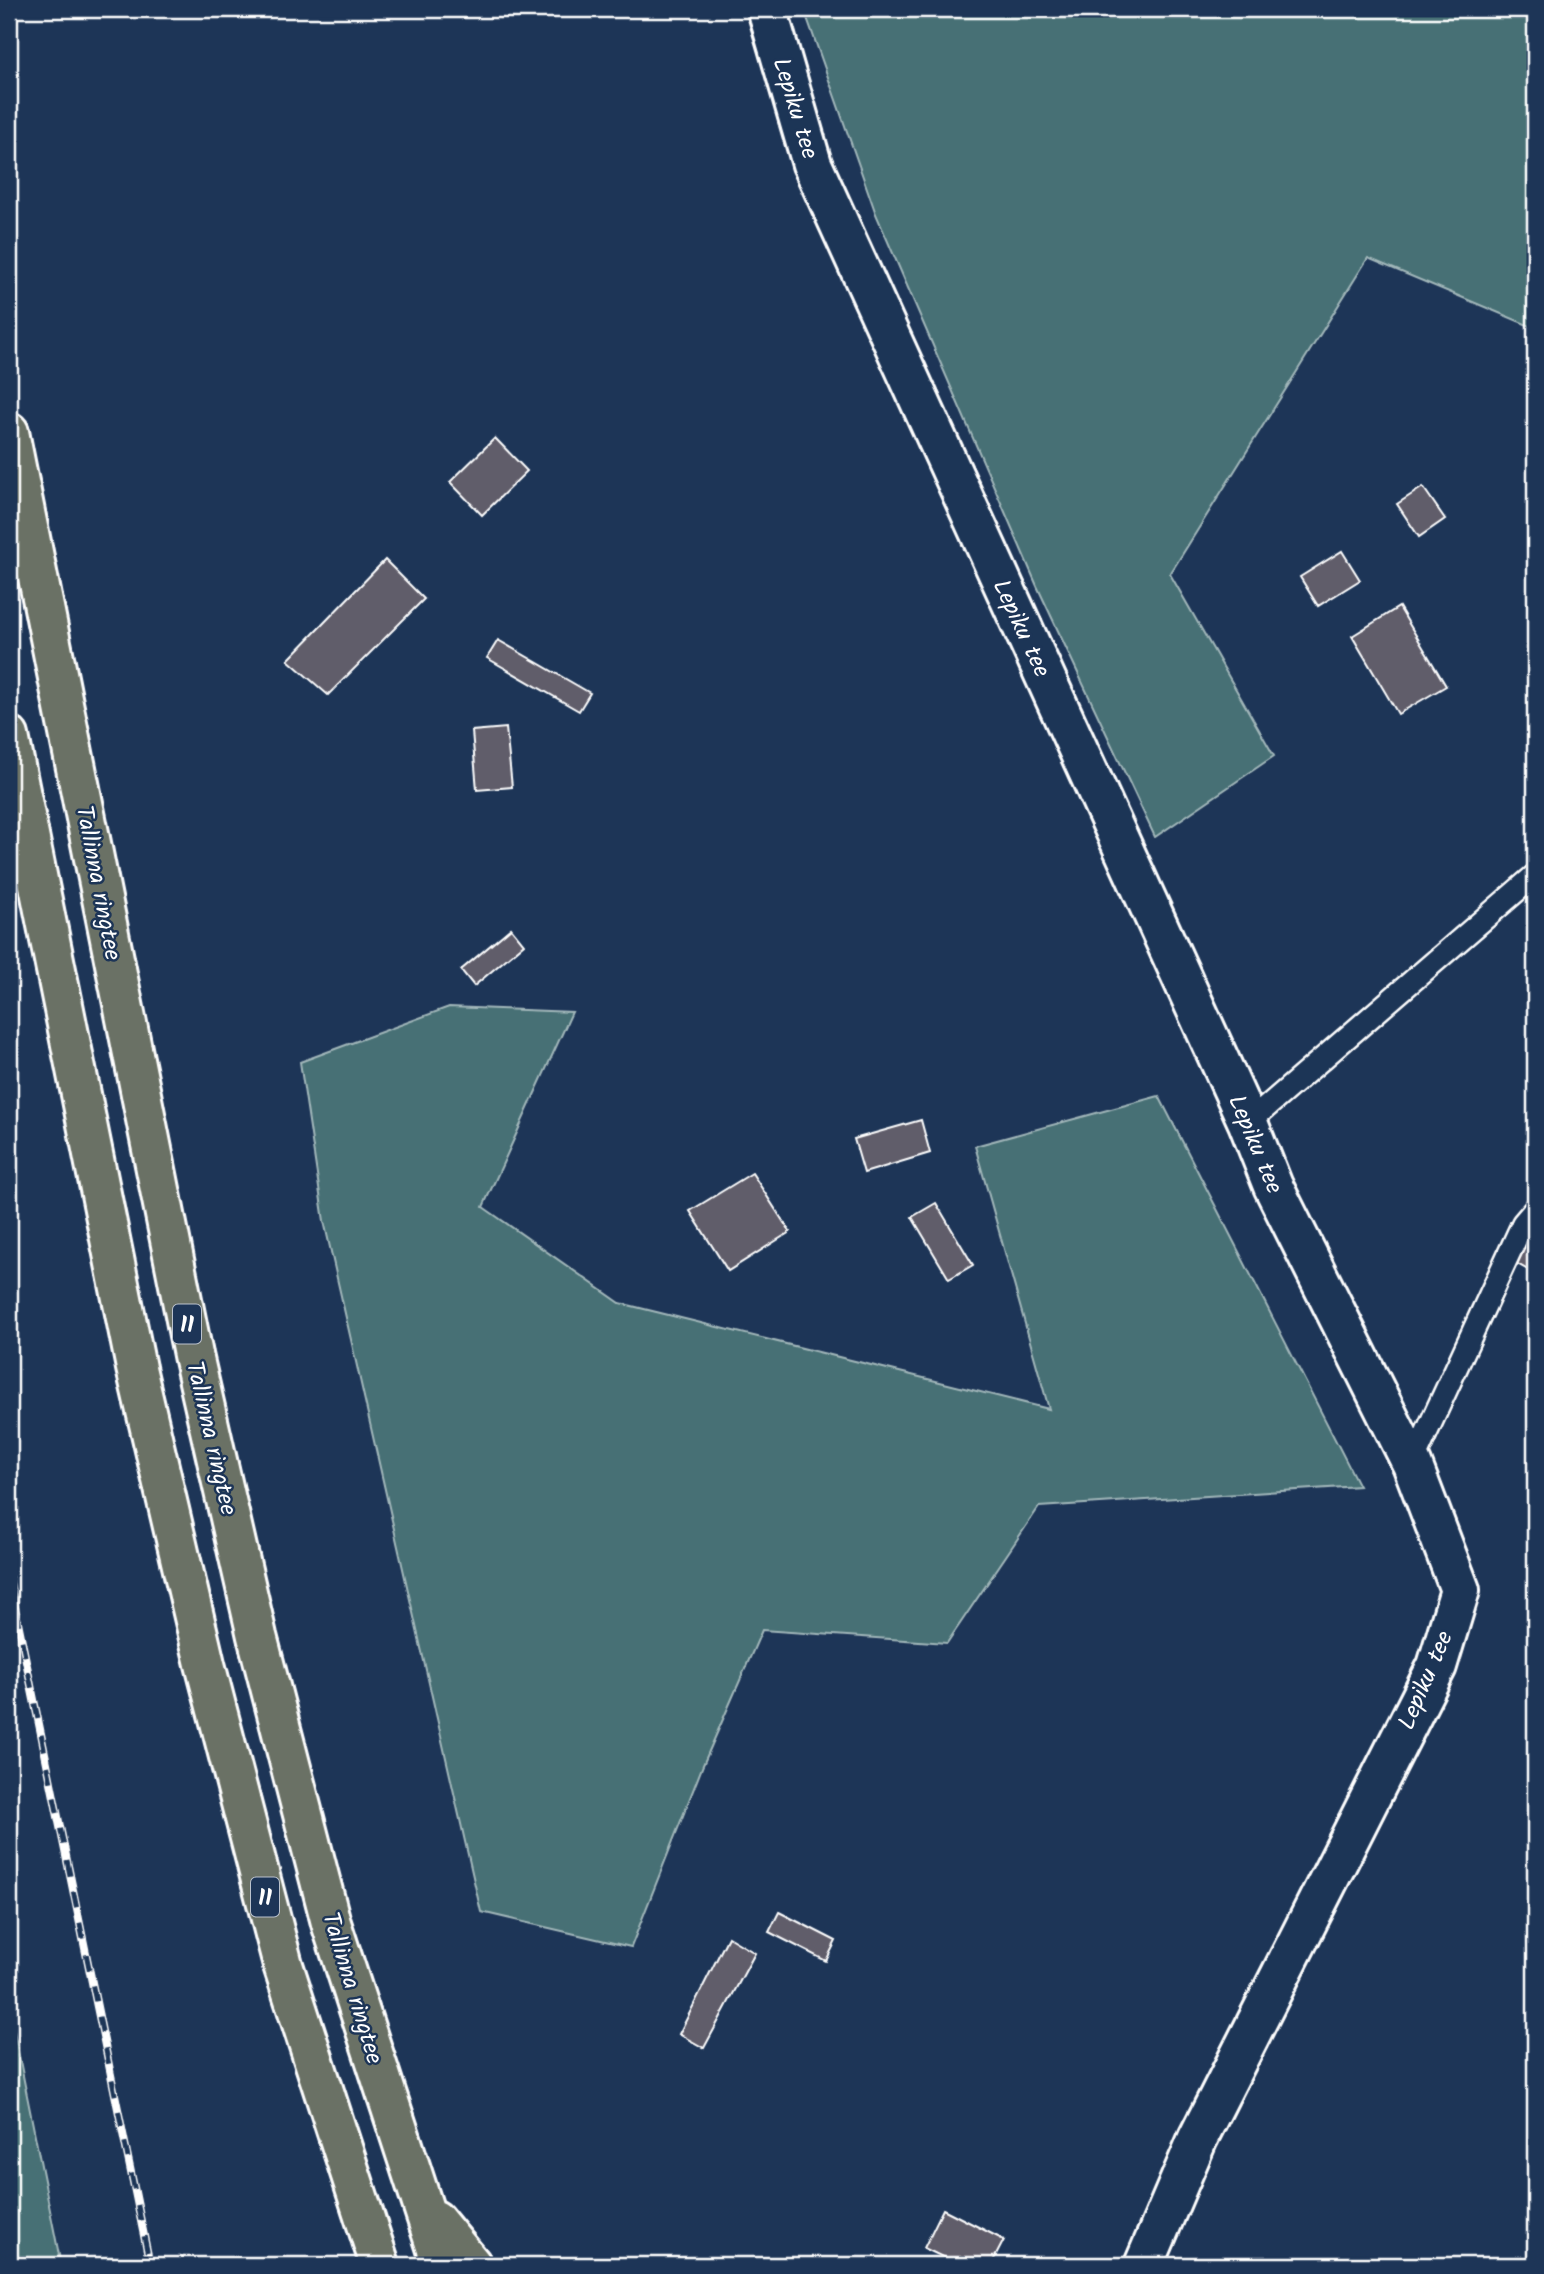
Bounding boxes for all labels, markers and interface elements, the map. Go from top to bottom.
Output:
street label: Lepiku tee [761,53,829,164]
street label: Lepiku tee [981,573,1060,684]
street label: Tallinna ringtee [63,803,132,964]
street label: Lepiku tee [1216,1089,1293,1200]
road number: 11 [173,1304,201,1344]
street label: Tallinna ringtee [174,1358,247,1519]
street label: Lepiku tee [1388,1625,1465,1736]
road number: 11 [251,1878,279,1916]
street label: Tallinna ringtee [310,1908,393,2069]

